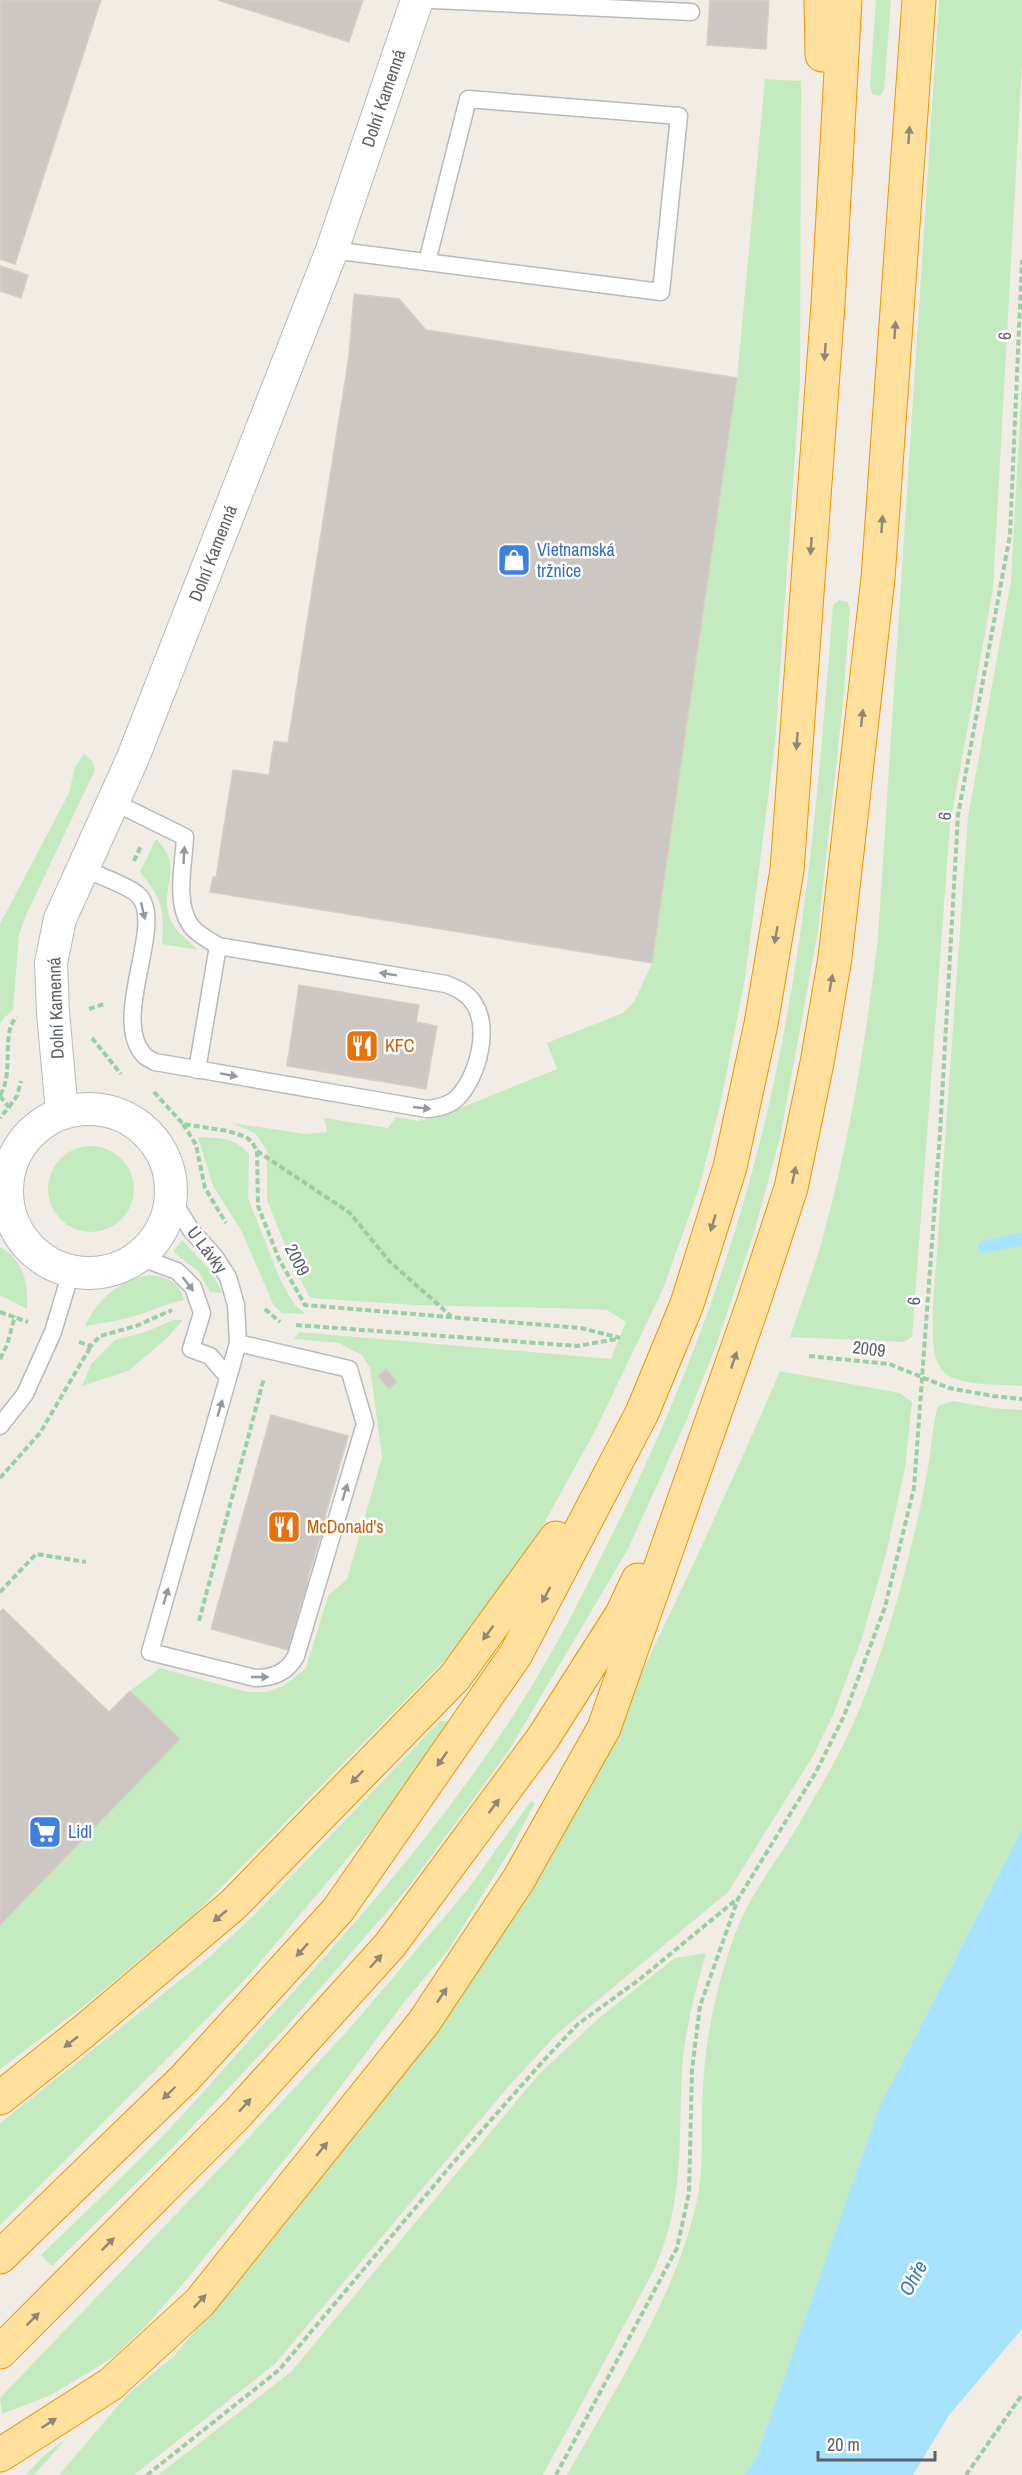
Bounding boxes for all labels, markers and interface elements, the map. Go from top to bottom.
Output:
street label: Dolní Kamenná [355,46,411,150]
one-way arrow [905,126,914,145]
one-way arrow [891,320,900,339]
street label: 6 [992,331,1017,341]
one-way arrow [820,342,829,361]
street label: Dolní Kamenná [182,501,243,605]
one-way arrow [877,515,886,534]
place label: Vietnamská tržnice [537,537,615,583]
one-way arrow [806,537,815,556]
shop icon: Vietnamská tržnice [496,542,532,578]
one-way arrow [858,709,867,728]
one-way arrow [792,731,801,750]
street label: 6 [932,811,957,821]
one-way arrow [179,845,189,864]
one-way arrow [139,902,149,920]
one-way arrow [772,925,781,944]
street label: Dolní Kamenná [41,957,70,1059]
one-way arrow [378,970,397,979]
one-way arrow [827,974,836,993]
restaurant icon: KFC [344,1028,380,1064]
place label: KFC [385,1033,415,1058]
one-way arrow [220,1071,239,1080]
one-way arrow [412,1103,431,1113]
one-way arrow [790,1165,799,1184]
one-way arrow [708,1214,717,1232]
street label: U Lávky [181,1221,234,1279]
street label: 2009 [279,1239,316,1280]
one-way arrow [182,1276,195,1292]
street label: 6 [901,1296,926,1306]
street label: 2009 [851,1334,887,1363]
one-way arrow [729,1351,739,1369]
one-way arrow [215,1399,225,1417]
one-way arrow [341,1483,350,1501]
restaurant icon: McDonald's [266,1509,302,1545]
place label: McDonald's [307,1514,384,1539]
one-way arrow [542,1586,552,1604]
one-way arrow [162,1587,171,1605]
one-way arrow [482,1625,494,1641]
one-way arrow [251,1672,270,1682]
one-way arrow [436,1751,448,1767]
one-way arrow [351,1770,365,1784]
one-way arrow [487,1798,499,1813]
supermarket icon: Lidl [27,1814,63,1850]
place label: Lidl [68,1819,92,1844]
one-way arrow [212,1909,228,1922]
one-way arrow [296,1942,309,1957]
one-way arrow [369,1954,382,1969]
one-way arrow [436,1988,448,2004]
one-way arrow [63,2035,79,2048]
one-way arrow [162,2086,177,2100]
one-way arrow [238,2098,252,2113]
one-way arrow [316,2141,329,2157]
one-way arrow [101,2237,115,2252]
water label: Ohře [892,2255,933,2300]
one-way arrow [193,2294,206,2309]
one-way arrow [26,2312,41,2326]
one-way arrow [41,2418,57,2429]
scale bar [818,2424,935,2462]
text: 20 m [827,2432,860,2457]

